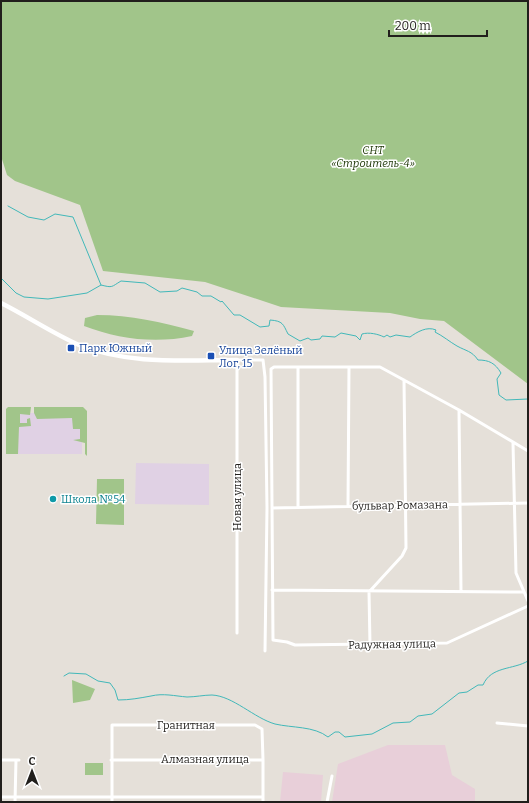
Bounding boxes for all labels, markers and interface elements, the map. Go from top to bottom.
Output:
scale bar [389,12,487,38]
text: 200 m [395,19,431,33]
park label: СНТ «Строитель-4» [331,144,415,170]
place label: Парк Южный [79,342,152,355]
marker: Парк Южный [66,343,76,353]
place label: Улица Зелёный Лог, 15 [219,344,303,370]
marker: Улица Зелёный Лог, 15 [206,351,216,361]
street label: Новая улица [231,463,244,531]
place label: Школа №54 [61,493,126,506]
marker: Школа №54 [48,494,58,504]
street label: бульвар Ромазана [352,498,448,513]
street label: Радужная улица [348,637,436,652]
street label: Гранитная [157,719,215,732]
north arrow [12,751,52,791]
street label: Алмазная улица [161,753,249,766]
text: С [29,755,36,768]

